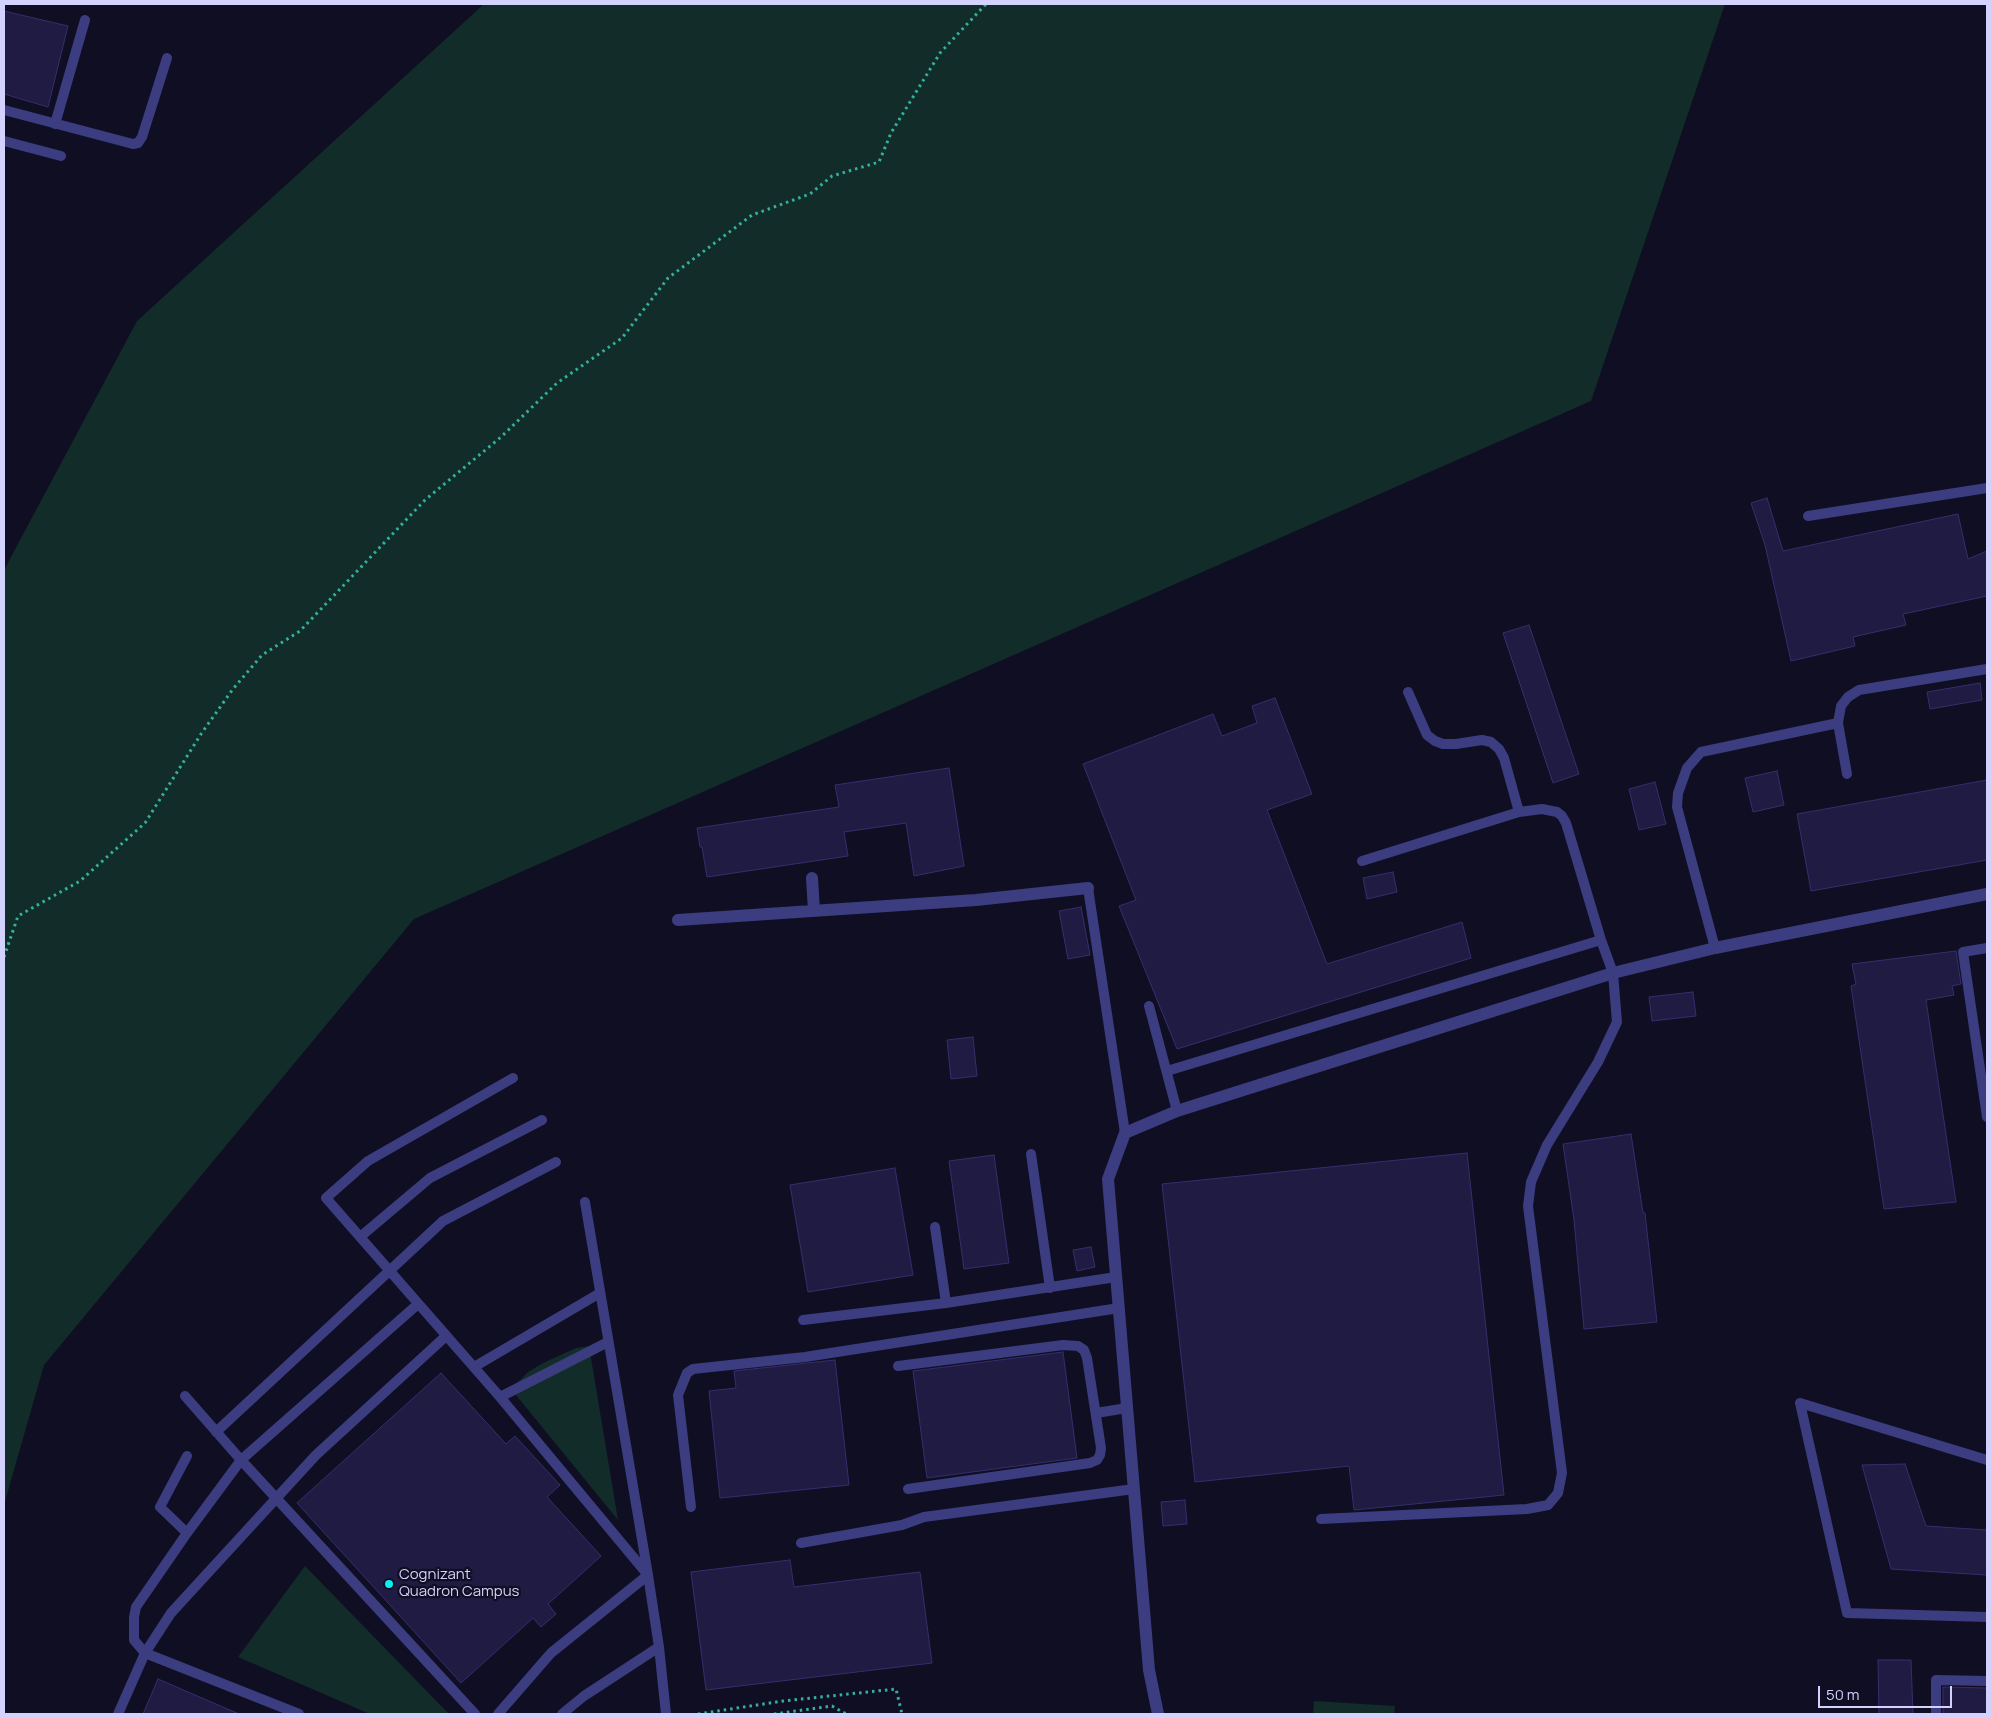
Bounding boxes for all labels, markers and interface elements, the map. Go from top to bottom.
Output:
place label: Cognizant Quadron Campus [399,1566,519,1601]
marker: Cognizant Quadron Campus [383,1578,395,1590]
scale bar [1821,1676,1955,1708]
text: 50 m [1826,1684,1860,1705]

